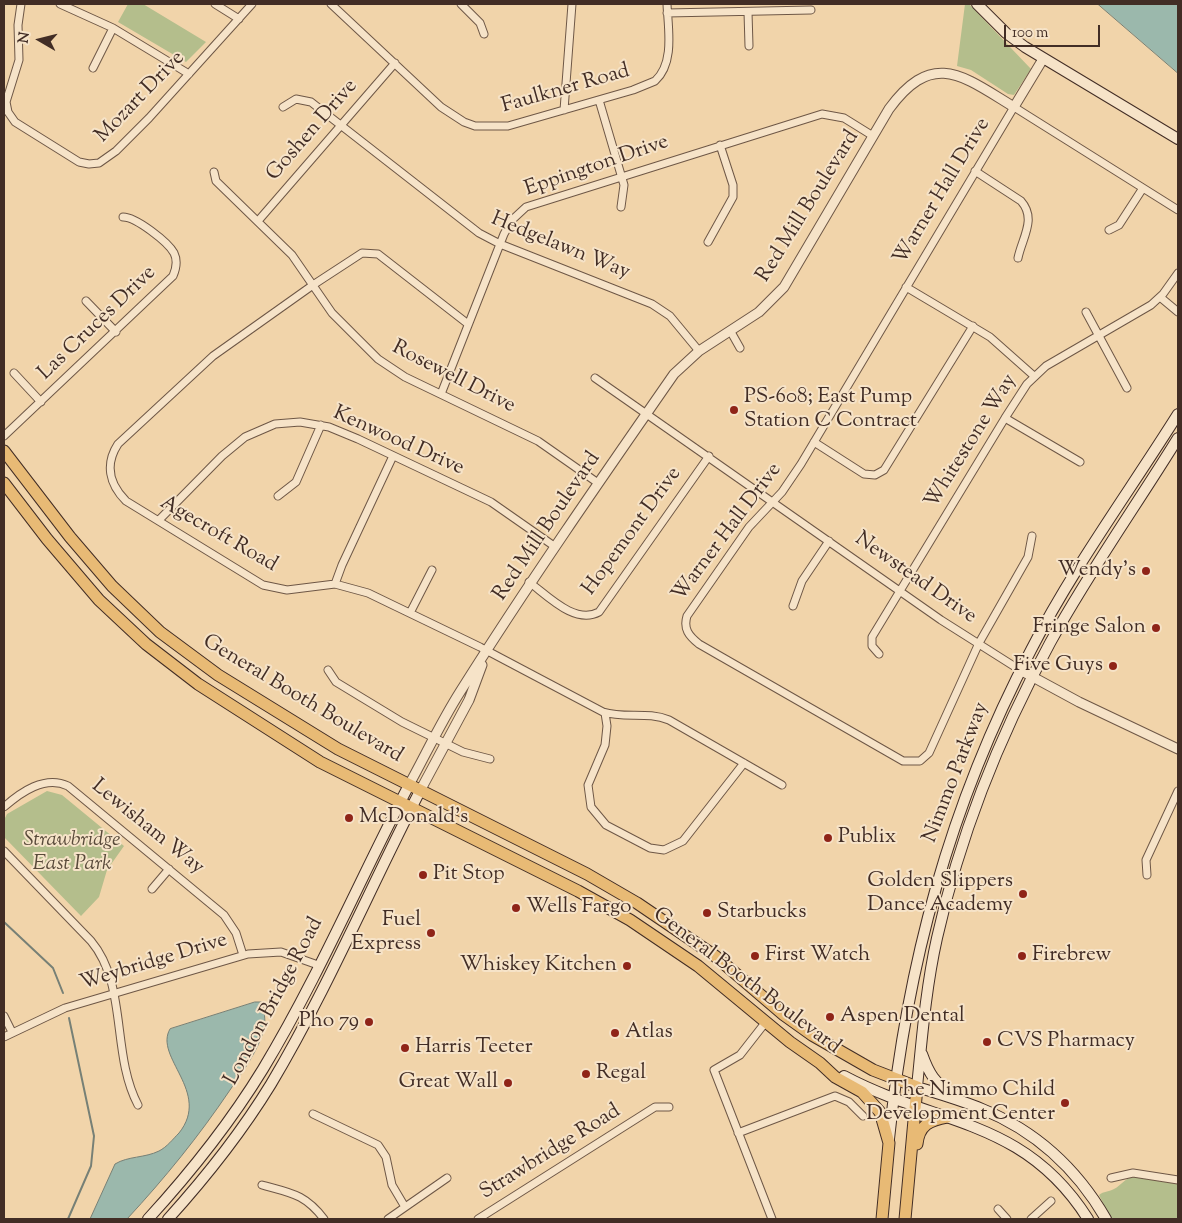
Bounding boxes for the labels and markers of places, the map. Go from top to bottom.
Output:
place label: PS-608; East Pump Station C Contract [744,385,917,435]
marker: PS-608; East Pump Station C Contract [728,404,740,416]
place label: Wendy's [1057,558,1136,584]
marker: Wendy's [1140,565,1152,577]
place label: Fringe Salon [1032,615,1146,641]
marker: Fringe Salon [1150,622,1162,634]
place label: Five Guys [1013,653,1103,679]
marker: Five Guys [1107,660,1119,672]
place label: McDonald's [359,805,468,831]
marker: McDonald's [343,812,355,824]
place label: Publix [838,825,896,851]
marker: Publix [822,832,834,844]
place label: Pit Stop [433,862,505,888]
marker: Pit Stop [417,869,429,881]
place label: Golden Slippers Dance Academy [867,869,1013,919]
marker: Golden Slippers Dance Academy [1017,888,1029,900]
place label: Wells Fargo [526,895,632,921]
place label: Starbucks [717,900,806,926]
marker: Wells Fargo [510,902,522,914]
marker: Starbucks [701,907,713,919]
place label: Fuel Express [351,908,421,958]
marker: Fuel Express [425,927,437,939]
place label: First Watch [765,943,870,969]
place label: Firebrew [1032,943,1111,969]
marker: First Watch [749,950,761,962]
marker: Firebrew [1016,950,1028,962]
place label: Whiskey Kitchen [460,953,617,979]
marker: Whiskey Kitchen [621,960,633,972]
place label: Aspen Dental [840,1004,965,1030]
place label: Pho 79 [299,1009,359,1035]
marker: Aspen Dental [824,1011,836,1023]
marker: Pho 79 [363,1016,375,1028]
place label: Atlas [625,1020,673,1046]
marker: Atlas [609,1027,621,1039]
place label: CVS Pharmacy [997,1029,1135,1055]
place label: Harris Teeter [415,1035,533,1061]
marker: CVS Pharmacy [981,1036,993,1048]
marker: Harris Teeter [399,1042,411,1054]
place label: Regal [596,1061,646,1087]
marker: Regal [580,1068,592,1080]
place label: Great Wall [399,1070,498,1096]
marker: Great Wall [502,1077,514,1089]
place label: The Nimmo Child Development Center [866,1078,1055,1128]
marker: The Nimmo Child Development Center [1059,1097,1071,1109]

